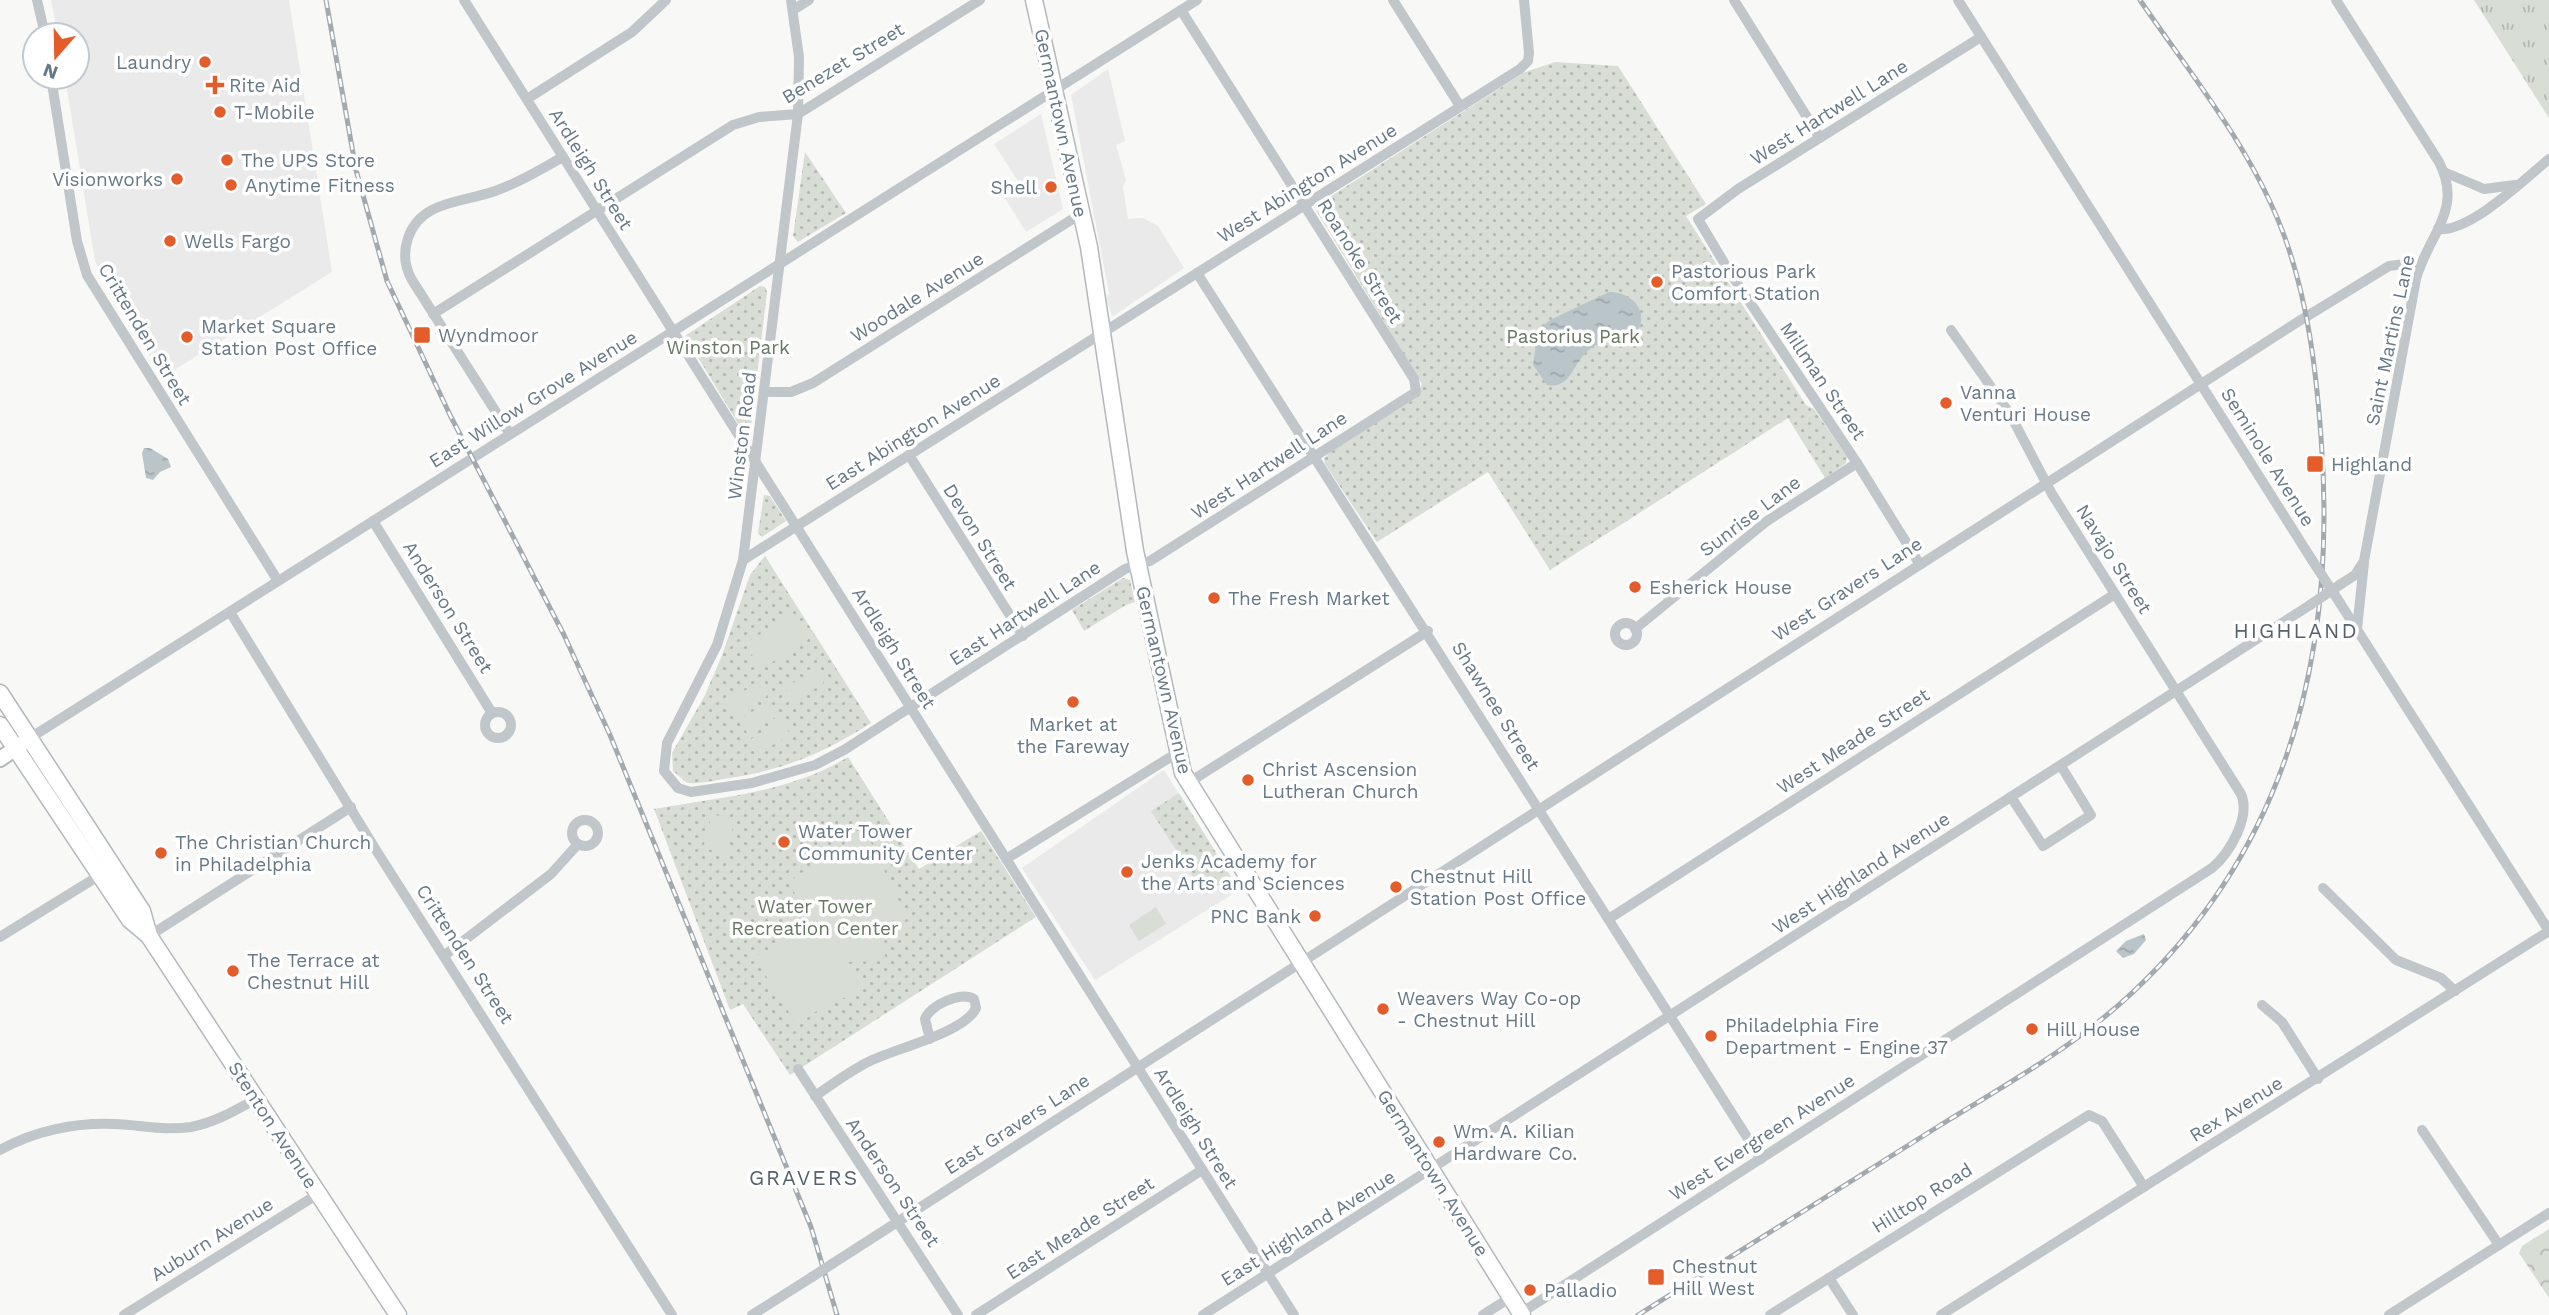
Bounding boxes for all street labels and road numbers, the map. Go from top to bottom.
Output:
street label: Benezet Street [778,17,908,108]
street label: Germantown Avenue [1030,26,1092,220]
street label: West Hartwell Lane [1746,54,1912,170]
street label: Ardleigh Street [544,104,638,234]
street label: West Abington Avenue [1213,118,1401,248]
street label: Roanoke Street [1312,194,1408,328]
street label: Woodale Avenue [846,247,988,347]
street label: Saint Martins Lane [2361,252,2419,428]
street label: Crittenden Street [94,259,196,409]
street label: Millman Street [1775,318,1871,444]
street label: East Willow Grove Avenue [425,325,641,473]
street label: East Abington Avenue [821,369,1005,495]
street label: Winston Road [723,371,761,501]
street label: Seminole Avenue [2216,383,2320,531]
street label: West Hartwell Lane [1187,406,1351,524]
street label: Sunrise Lane [1695,471,1805,561]
street label: Devon Street [938,480,1022,594]
street label: Navajo Street [2071,500,2157,618]
street label: West Gravers Lane [1768,532,1926,646]
street label: Anderson Street [398,537,498,677]
street label: East Hartwell Lane [945,555,1105,671]
street label: Ardleigh Street [847,583,941,713]
street label: Germantown Avenue [1131,584,1197,776]
street label: Shawnee Street [1447,637,1545,775]
street label: West Meade Street [1772,683,1934,799]
street label: West Highland Avenue [1768,807,1954,939]
street label: Crittenden Street [411,880,519,1028]
street label: Stenton Avenue [223,1057,323,1193]
street label: Ardleigh Street [1149,1063,1243,1193]
street label: East Gravers Lane [940,1068,1094,1180]
street label: West Evergreen Avenue [1665,1068,1859,1206]
street label: Rex Avenue [2185,1071,2287,1147]
street label: Germantown Avenue [1372,1085,1494,1261]
street label: Anderson Street [841,1113,945,1251]
street label: Hilltop Road [1867,1158,1977,1238]
street label: East Highland Avenue [1217,1165,1399,1291]
street label: East Meade Street [1002,1172,1158,1284]
street label: Auburn Avenue [146,1192,278,1286]

